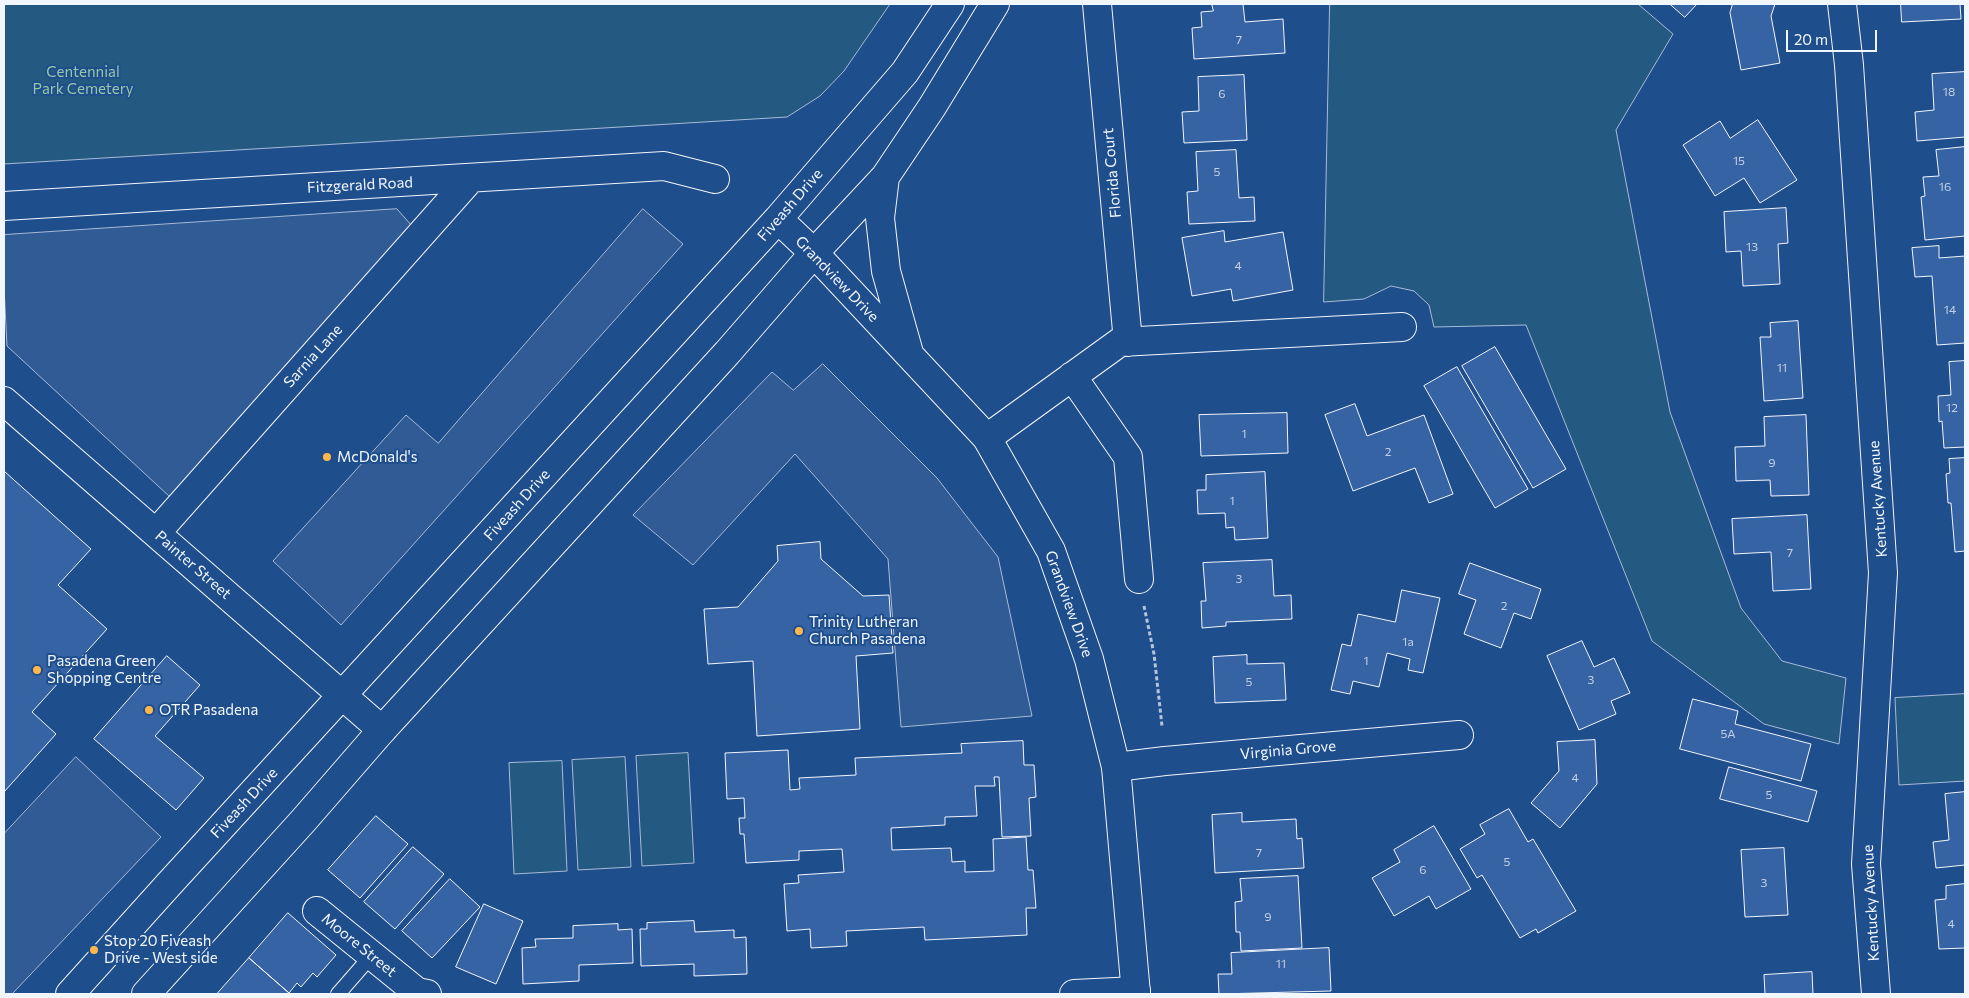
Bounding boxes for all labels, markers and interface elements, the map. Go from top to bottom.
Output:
scale bar [1789,20,1880,52]
text: 20 m [1794,30,1828,48]
house number: 7 [1236,33,1242,47]
park label: Centennial Park Cemetery [32,63,134,98]
house number: 18 [1943,85,1955,99]
house number: 6 [1218,87,1226,101]
street label: Florida Court [1099,127,1125,219]
house number: 15 [1733,154,1745,168]
street label: Fiveash Drive [754,165,826,245]
house number: 5 [1214,165,1220,179]
street label: Fitzgerald Road [307,173,413,197]
house number: 16 [1939,180,1951,194]
street label: Grandview Drive [792,232,882,326]
house number: 13 [1746,240,1758,254]
house number: 4 [1234,259,1242,273]
house number: 14 [1944,303,1956,317]
street label: Sarnia Lane [280,321,346,391]
house number: 11 [1777,361,1787,375]
house number: 12 [1946,401,1958,415]
house number: 1 [1241,427,1247,441]
street label: Kentucky Avenue [1865,440,1891,558]
house number: 2 [1385,445,1391,459]
place label: McDonald's [337,448,418,466]
marker: McDonald's [321,451,333,463]
house number: 9 [1768,456,1776,470]
street label: Fiveash Drive [480,465,554,545]
house number: 1 [1229,494,1235,508]
street label: Painter Street [151,527,235,603]
house number: 7 [1787,546,1793,560]
street label: Grandview Drive [1041,548,1097,660]
house number: 3 [1236,572,1242,586]
house number: 2 [1501,599,1507,613]
place label: Trinity Lutheran Church Pasadena [809,613,926,648]
marker: Trinity Lutheran Church Pasadena [793,625,805,637]
house number: 1a [1402,635,1414,649]
place label: Pasadena Green Shopping Centre [47,652,161,687]
house number: 1 [1363,654,1369,668]
marker: Pasadena Green Shopping Centre [31,664,43,676]
house number: 3 [1588,673,1594,687]
house number: 5 [1246,675,1252,689]
place label: OTR Pasadena [159,701,258,719]
marker: OTR Pasadena [143,704,155,716]
house number: 5A [1721,727,1735,741]
street label: Virginia Grove [1239,737,1337,763]
street label: Fiveash Drive [207,764,281,842]
house number: 4 [1571,771,1579,785]
house number: 5 [1766,788,1772,802]
street label: Kentucky Avenue [1859,844,1883,962]
house number: 7 [1256,846,1262,860]
house number: 5 [1504,855,1510,869]
house number: 6 [1419,863,1427,877]
house number: 3 [1761,876,1767,890]
street label: Moore Street [318,909,400,981]
house number: 9 [1264,910,1272,924]
house number: 4 [1947,917,1955,931]
place label: Stop 20 Fiveash Drive - West side [104,932,218,967]
marker: Stop 20 Fiveash Drive - West side [88,944,100,956]
house number: 11 [1276,957,1286,971]

